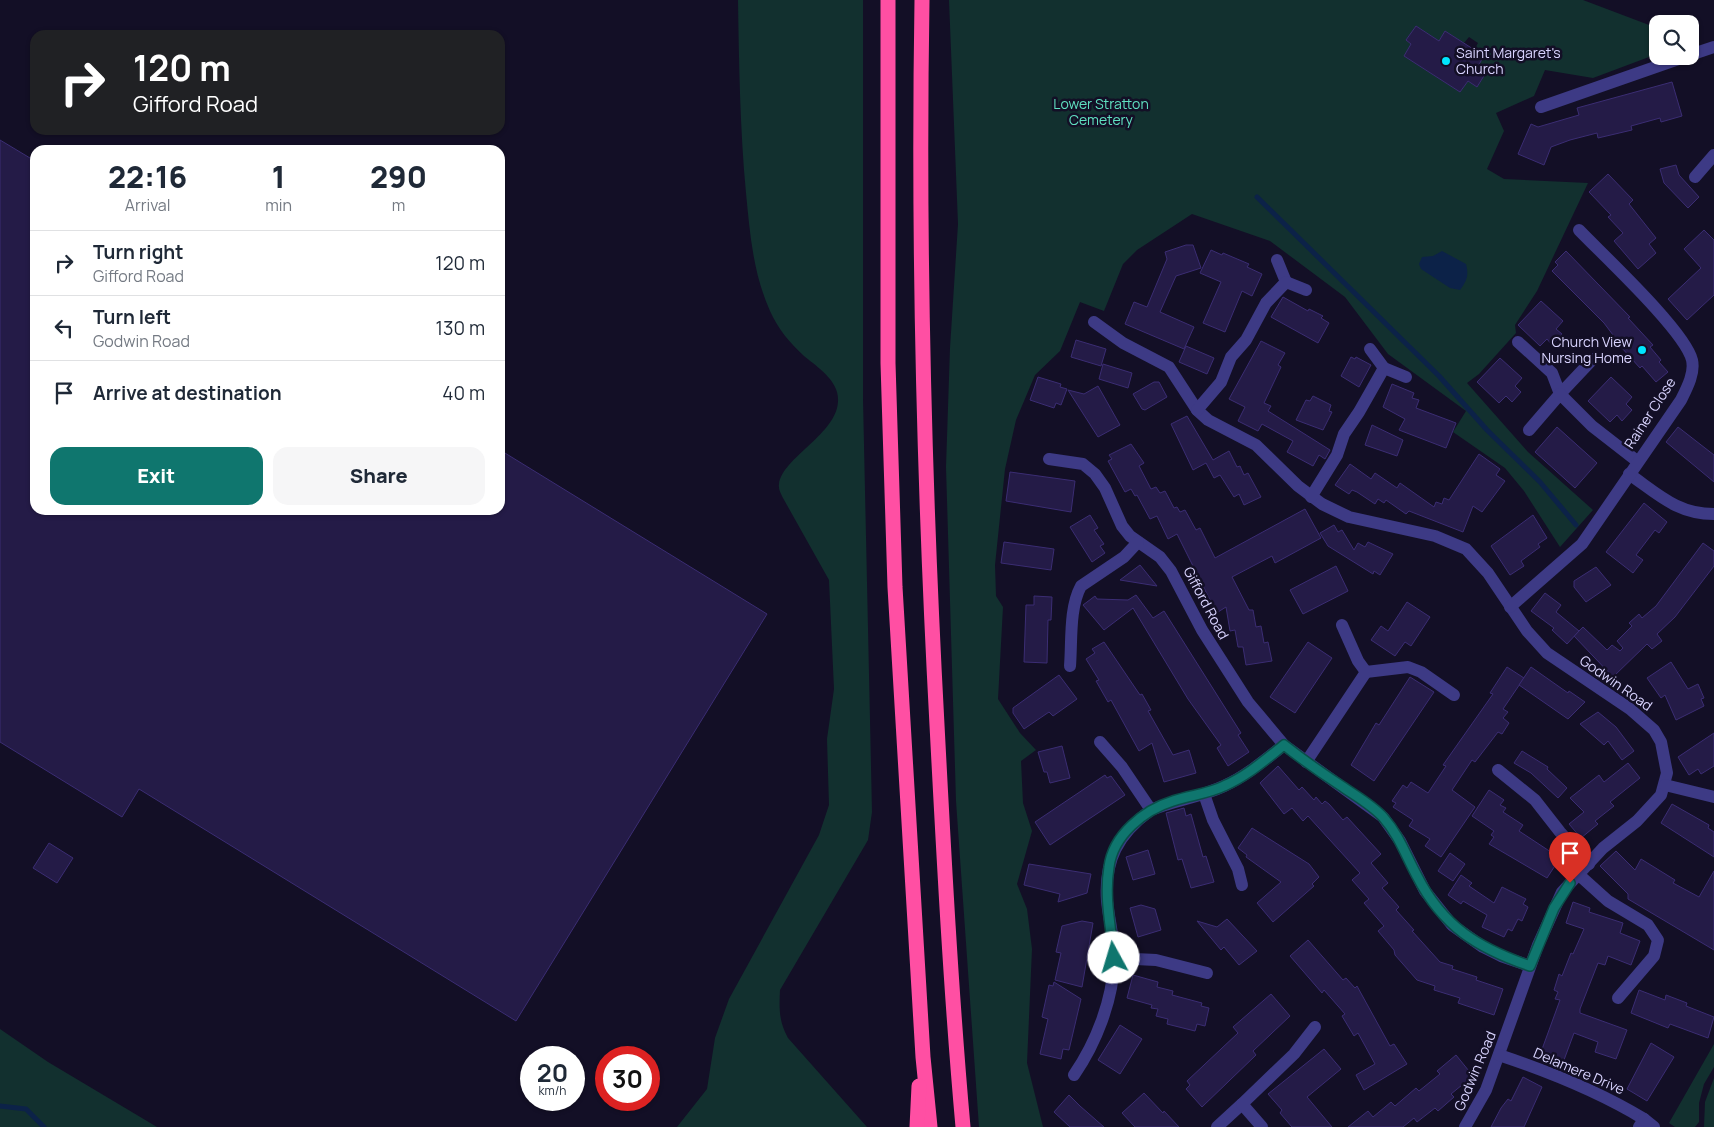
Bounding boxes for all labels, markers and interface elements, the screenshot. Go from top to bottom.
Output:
map controls [1649,15,1699,65]
button: search [1649,15,1699,65]
place label: Saint Margaret's Church [1456,43,1561,78]
text: 120 m [133,44,231,92]
icon: right [50,50,115,115]
marker: Saint Margaret's Church [1440,55,1452,67]
text: Gifford Road [133,89,258,119]
park label: Lower Stratton Cemetery [1053,94,1149,129]
text: 22:16 [108,156,187,197]
text: 1 [272,156,285,197]
text: 290 [370,156,427,197]
text: Arrival [125,194,170,216]
text: min [265,194,292,216]
text: m [392,194,405,216]
text: Turn right [93,239,183,265]
icon: right [50,249,78,277]
text: 120 m [435,250,485,276]
text: Gifford Road [93,265,184,287]
text: Turn left [93,304,171,330]
icon: left [50,314,78,342]
text: 130 m [436,315,485,341]
text: Godwin Road [93,330,190,352]
place label: Church View Nursing Home [1541,332,1632,367]
marker: Church View Nursing Home [1636,344,1648,356]
street label: Rainer Close [1620,374,1680,452]
icon: arrive [50,379,78,407]
text: Arrive at destination [93,380,282,406]
text: 40 m [442,380,485,406]
button: Exit [50,447,263,505]
button: Share [273,447,485,505]
street label: Gifford Road [1179,563,1234,642]
street label: Godwin Road [1576,650,1656,715]
pin [1549,832,1591,883]
icon: arrive [1556,839,1584,867]
position arrow [1087,931,1139,983]
street label: Godwin Road [1449,1028,1500,1114]
street label: Delamere Drive [1531,1043,1628,1098]
speed limit sign: 30 [595,1046,660,1111]
text: 20 [537,1055,568,1090]
text: km/h [539,1082,566,1099]

